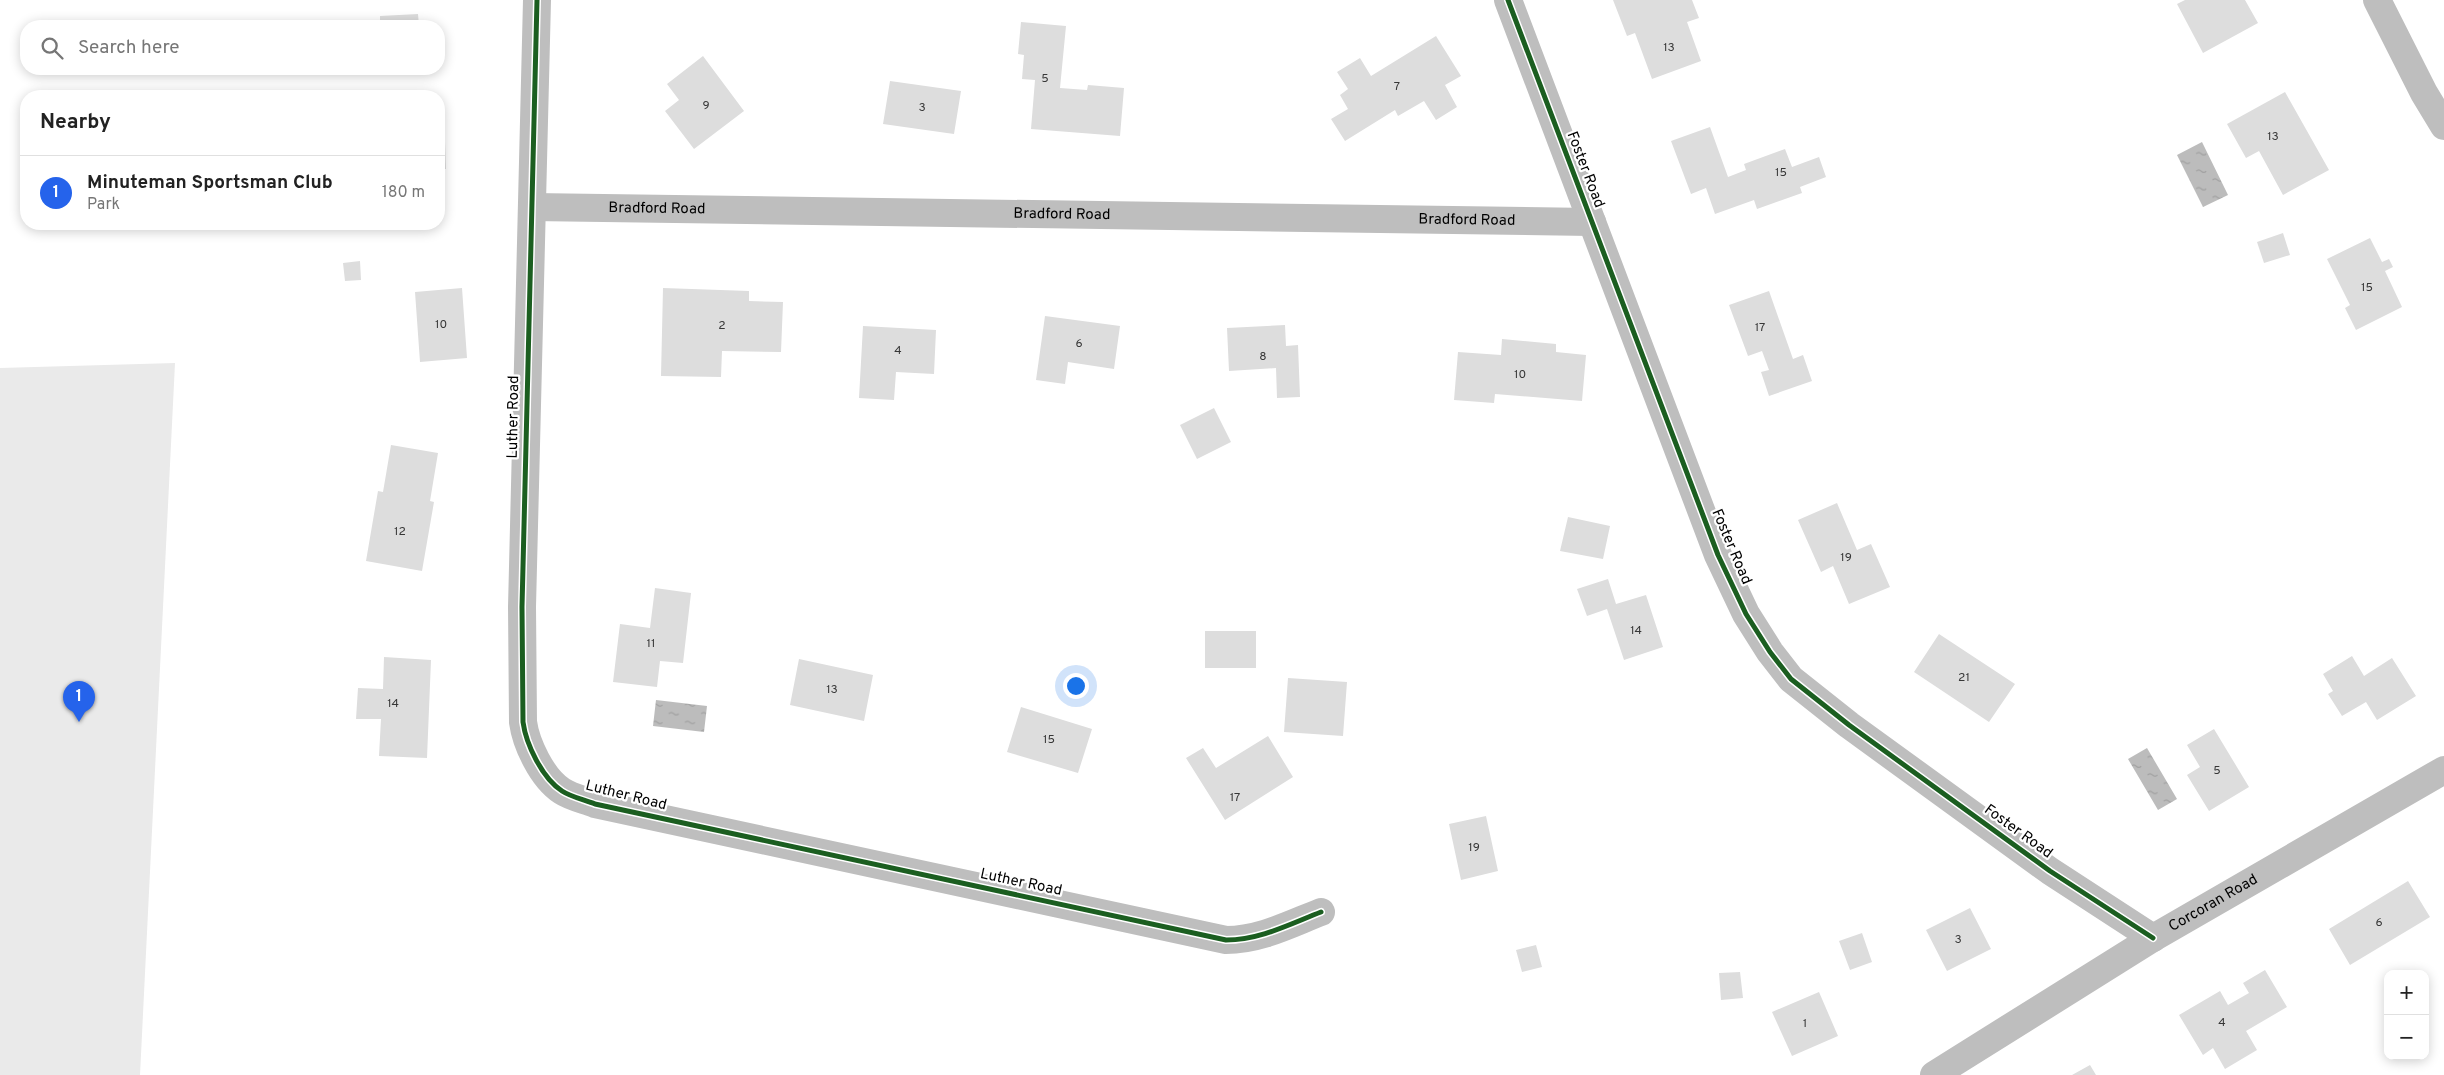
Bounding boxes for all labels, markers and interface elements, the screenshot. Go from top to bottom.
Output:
search box [20,20,445,75]
icon: search [38,34,66,62]
text: Search here [78,36,180,60]
house number: 13 [1663,40,1675,56]
house number: 5 [1041,71,1049,87]
house number: 7 [1394,79,1400,95]
house number: 9 [702,98,710,114]
house number: 3 [918,100,926,116]
text: Nearby [40,109,111,136]
street label: Foster Road [1562,129,1608,211]
house number: 13 [2267,129,2279,145]
house number: 15 [1775,165,1787,181]
text: Minuteman Sportsman Club [87,171,333,195]
text: 1 [53,183,59,203]
text: 180 m [382,183,425,203]
text: Park [87,195,120,215]
street label: Bradford Road [608,199,706,219]
street label: Bradford Road [1013,204,1111,225]
street label: Bradford Road [1418,210,1516,230]
house number: 15 [2361,280,2373,296]
house number: 10 [435,317,447,333]
house number: 2 [718,318,726,334]
house number: 17 [1755,320,1765,336]
house number: 6 [1075,336,1083,352]
house number: 4 [894,343,902,359]
house number: 8 [1259,349,1267,365]
house number: 10 [1514,367,1526,383]
street label: Luther Road [504,375,524,459]
street label: Foster Road [1707,506,1755,588]
house number: 12 [394,524,406,540]
house number: 19 [1840,550,1852,566]
house number: 14 [1630,623,1642,639]
house number: 11 [647,636,655,652]
house number: 21 [1958,670,1970,686]
your location [1063,673,1089,699]
pin: 1 [63,681,95,722]
house number: 13 [826,682,838,698]
house number: 14 [387,696,399,712]
house number: 15 [1043,732,1055,748]
house number: 5 [2213,763,2221,779]
street label: Luther Road [583,777,669,815]
house number: 17 [1230,790,1240,806]
street label: Foster Road [1980,801,2056,863]
house number: 19 [1468,840,1480,856]
street label: Luther Road [978,865,1064,901]
street label: Corcoran Road [2165,870,2261,936]
house number: 6 [2375,915,2383,931]
house number: 3 [1954,932,1962,948]
map controls [2384,970,2429,1060]
button: + [2384,970,2429,1015]
house number: 4 [2218,1015,2226,1031]
button: − [2384,1015,2429,1060]
house number: 1 [1803,1016,1807,1032]

